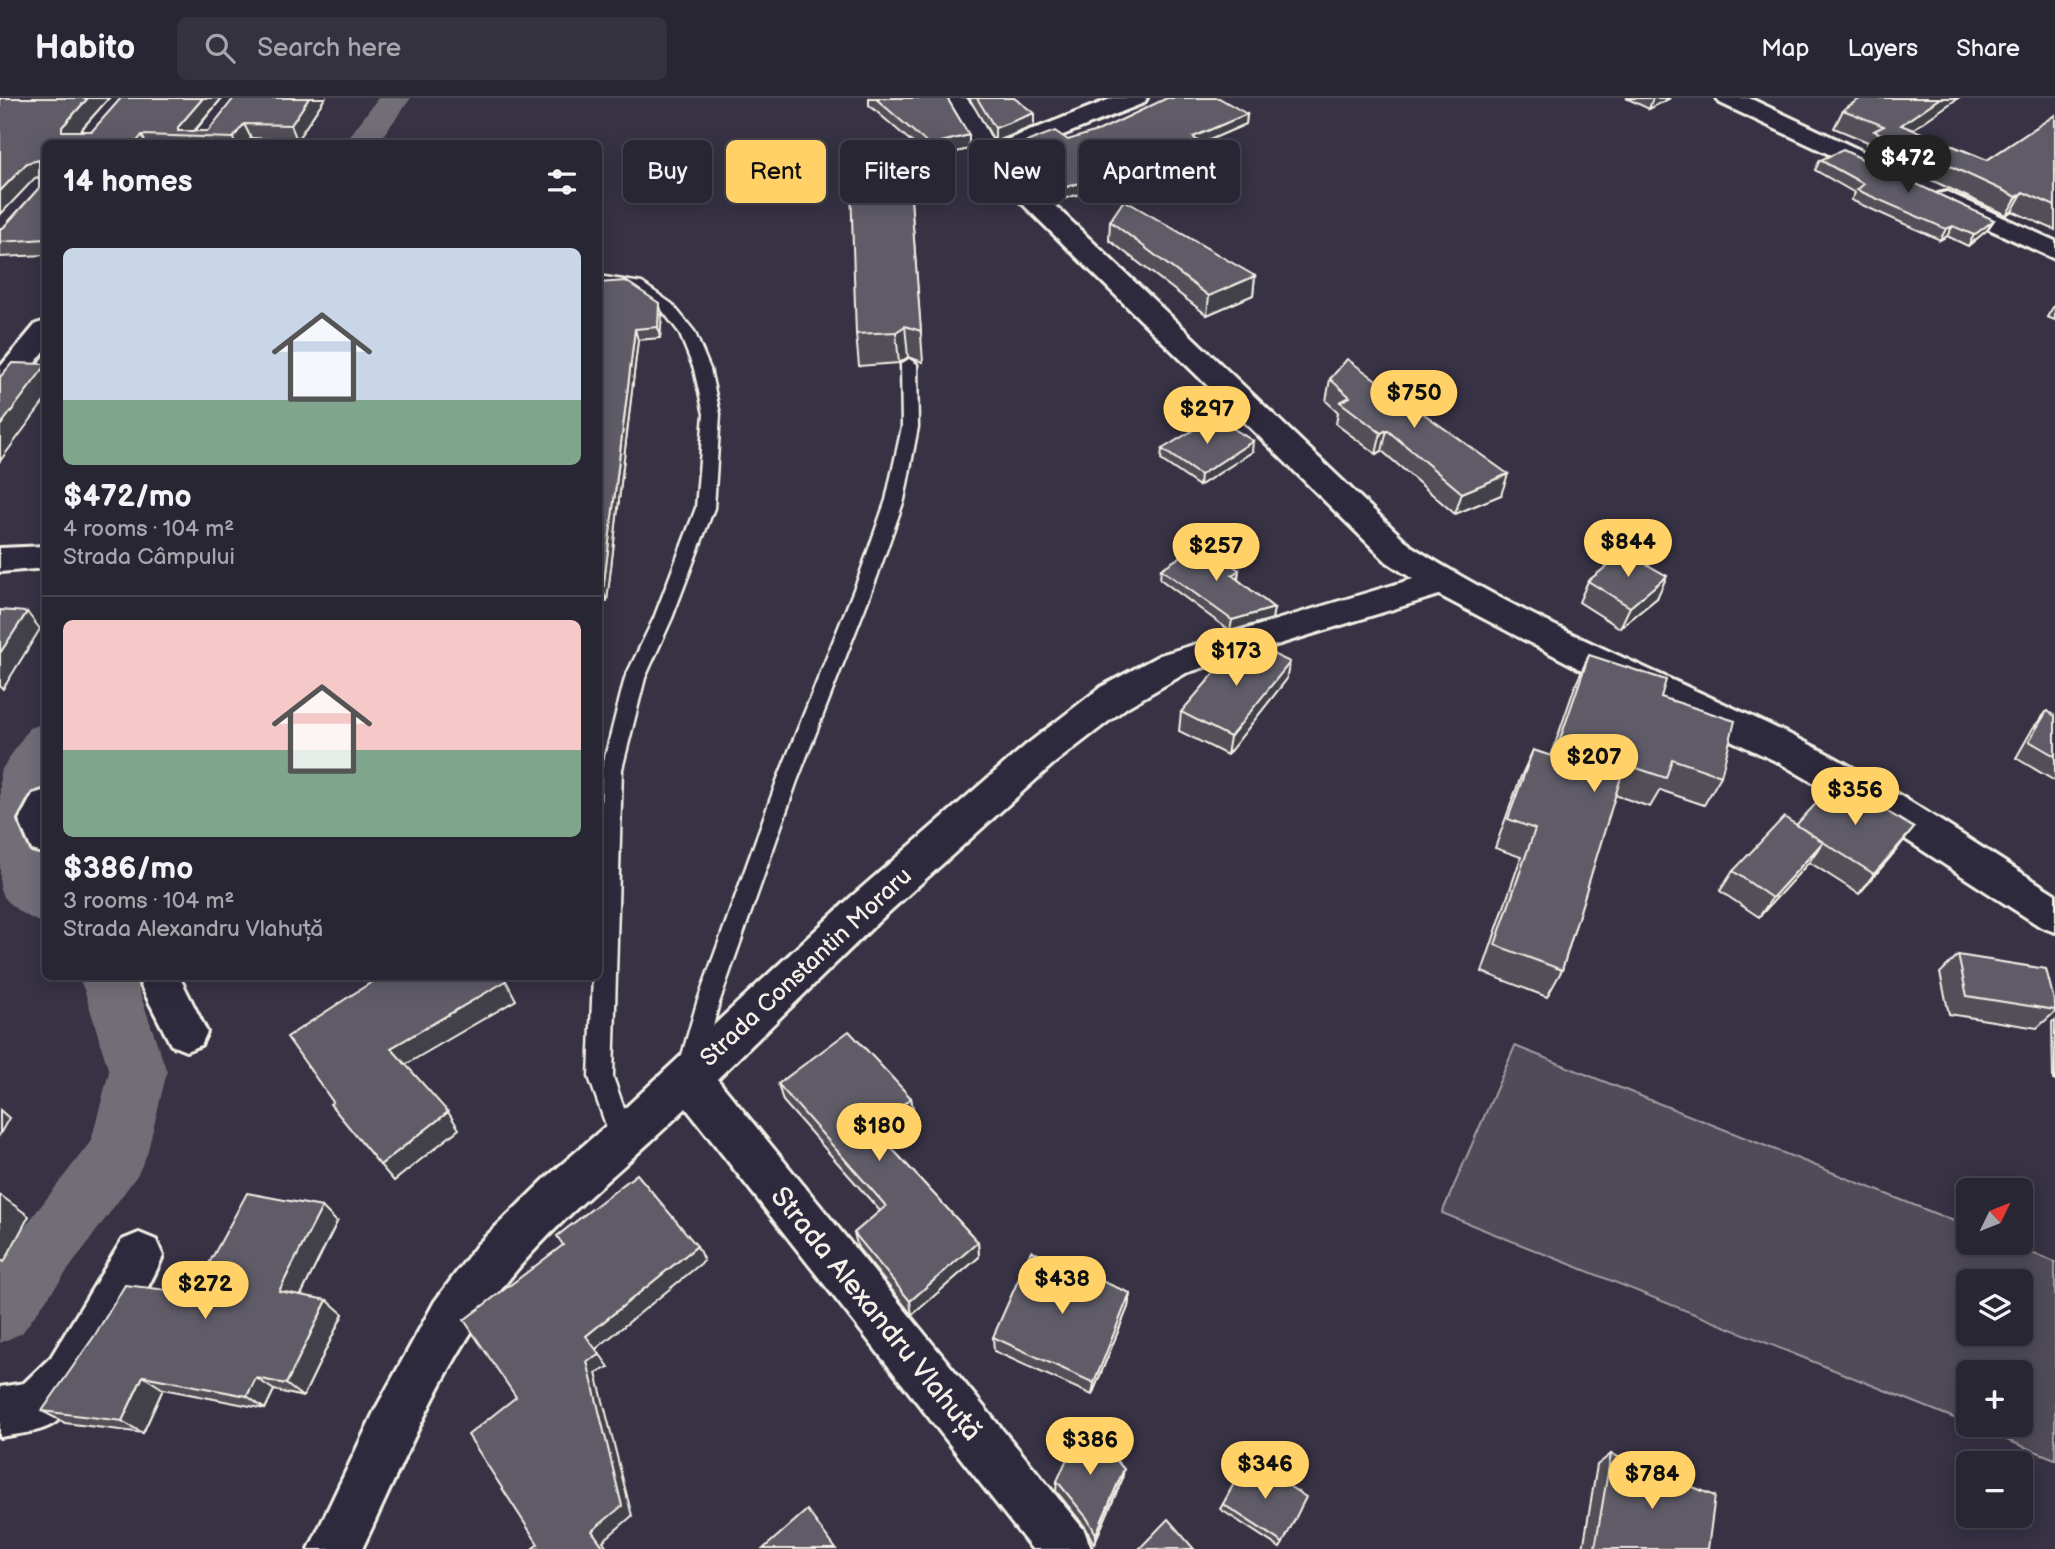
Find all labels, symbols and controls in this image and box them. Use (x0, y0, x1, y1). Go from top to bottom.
search box (177, 17, 667, 80)
text: Habito (35, 28, 135, 68)
icon: search (201, 29, 239, 67)
text: Search here (257, 33, 401, 64)
text: Map (1761, 34, 1809, 63)
text: Layers (1847, 34, 1918, 63)
text: Share (1956, 34, 2020, 63)
pin: $472 (1867, 136, 1949, 195)
chip: Buy (623, 140, 712, 203)
chip: Rent (726, 140, 826, 203)
chip: Filters (840, 140, 955, 203)
chip: New (969, 140, 1065, 203)
chip: Apartment (1079, 140, 1240, 203)
text: $472 (1880, 144, 1936, 172)
icon: filters (543, 163, 581, 201)
text: 14 homes (63, 164, 192, 200)
icon: home (259, 294, 385, 420)
pin: $750 (1373, 370, 1455, 430)
text: $750 (1386, 379, 1442, 407)
pin: $297 (1166, 386, 1248, 446)
text: $297 (1179, 395, 1235, 423)
text: $472/mo (63, 479, 192, 515)
text: 4 rooms · 104 m² (63, 515, 234, 543)
pin: $844 (1587, 519, 1669, 579)
pin: $257 (1175, 524, 1257, 583)
text: $844 (1600, 528, 1656, 556)
text: $257 (1189, 532, 1243, 560)
text: Strada Câmpului (63, 543, 235, 571)
pin: $173 (1195, 628, 1277, 688)
text: $173 (1211, 637, 1261, 665)
icon: home (259, 666, 385, 792)
pin: $207 (1553, 734, 1635, 794)
text: $207 (1566, 743, 1622, 771)
pin: $356 (1814, 768, 1896, 827)
text: $356 (1827, 776, 1883, 804)
text: $386/mo (63, 851, 193, 887)
street label: Strada Constantin Moraru (694, 861, 918, 1073)
text: 3 rooms · 104 m² (63, 887, 234, 915)
text: Strada Alexandru Vlahuță (63, 915, 323, 943)
pin: $180 (838, 1104, 920, 1163)
text: $180 (853, 1112, 906, 1140)
north arrow (1956, 1178, 2034, 1255)
map controls (1956, 1178, 2033, 1528)
street label: Strada Alexandru Vlahuță (764, 1181, 988, 1447)
pin: $438 (1021, 1256, 1103, 1316)
pin: $272 (164, 1262, 246, 1321)
text: $438 (1034, 1265, 1090, 1293)
button: layers (1956, 1269, 2033, 1346)
text: $272 (178, 1270, 232, 1298)
button: + (1956, 1360, 2033, 1437)
pin: $386 (1049, 1418, 1131, 1477)
text: $386 (1062, 1426, 1118, 1454)
pin: $346 (1224, 1442, 1306, 1501)
text: $346 (1237, 1450, 1293, 1478)
button: − (1956, 1451, 2033, 1528)
pin: $784 (1611, 1452, 1693, 1511)
text: $784 (1624, 1460, 1680, 1488)

